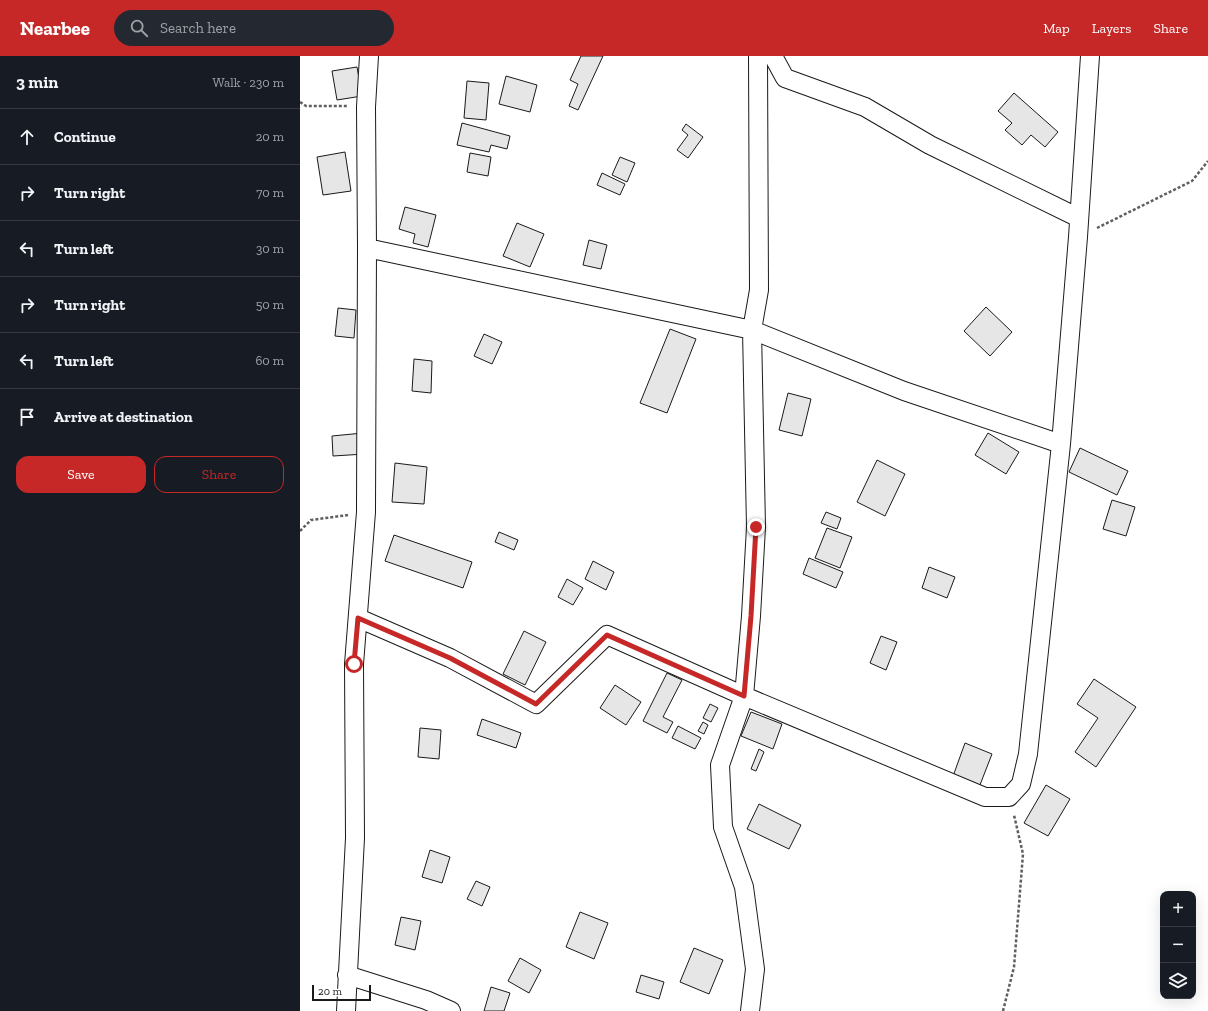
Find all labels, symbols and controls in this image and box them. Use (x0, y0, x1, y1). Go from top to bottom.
search box (114, 10, 394, 46)
text: Nearbee (20, 17, 90, 40)
icon: search (128, 17, 150, 39)
text: Search here (160, 19, 236, 37)
text: Map (1043, 20, 1070, 37)
text: Layers (1092, 20, 1131, 37)
text: Share (1153, 20, 1188, 37)
text: 3 min (16, 72, 58, 92)
text: Walk · 230 m (212, 75, 284, 90)
icon: ahead (16, 126, 38, 148)
text: Continue (54, 128, 116, 146)
text: 20 m (256, 129, 284, 144)
icon: right (16, 182, 38, 204)
text: Turn right (54, 184, 125, 202)
text: 70 m (256, 185, 284, 200)
icon: left (16, 238, 38, 260)
text: Turn left (54, 240, 114, 258)
text: 30 m (256, 241, 284, 256)
icon: right (16, 294, 38, 316)
text: Turn right (54, 296, 125, 314)
text: 50 m (256, 297, 284, 312)
icon: left (16, 350, 38, 372)
text: Turn left (54, 352, 114, 370)
text: 60 m (255, 353, 284, 368)
icon: arrive (16, 406, 38, 428)
text: Arrive at destination (54, 408, 193, 426)
button: Save (16, 456, 146, 493)
button: Share (154, 456, 284, 493)
route end (747, 518, 765, 536)
route start (345, 655, 363, 673)
map controls (1160, 891, 1196, 999)
button: + (1160, 891, 1196, 927)
button: − (1160, 927, 1196, 963)
button: layers (1160, 963, 1196, 999)
scale bar (312, 983, 371, 1002)
text: 20 m (318, 985, 342, 998)

